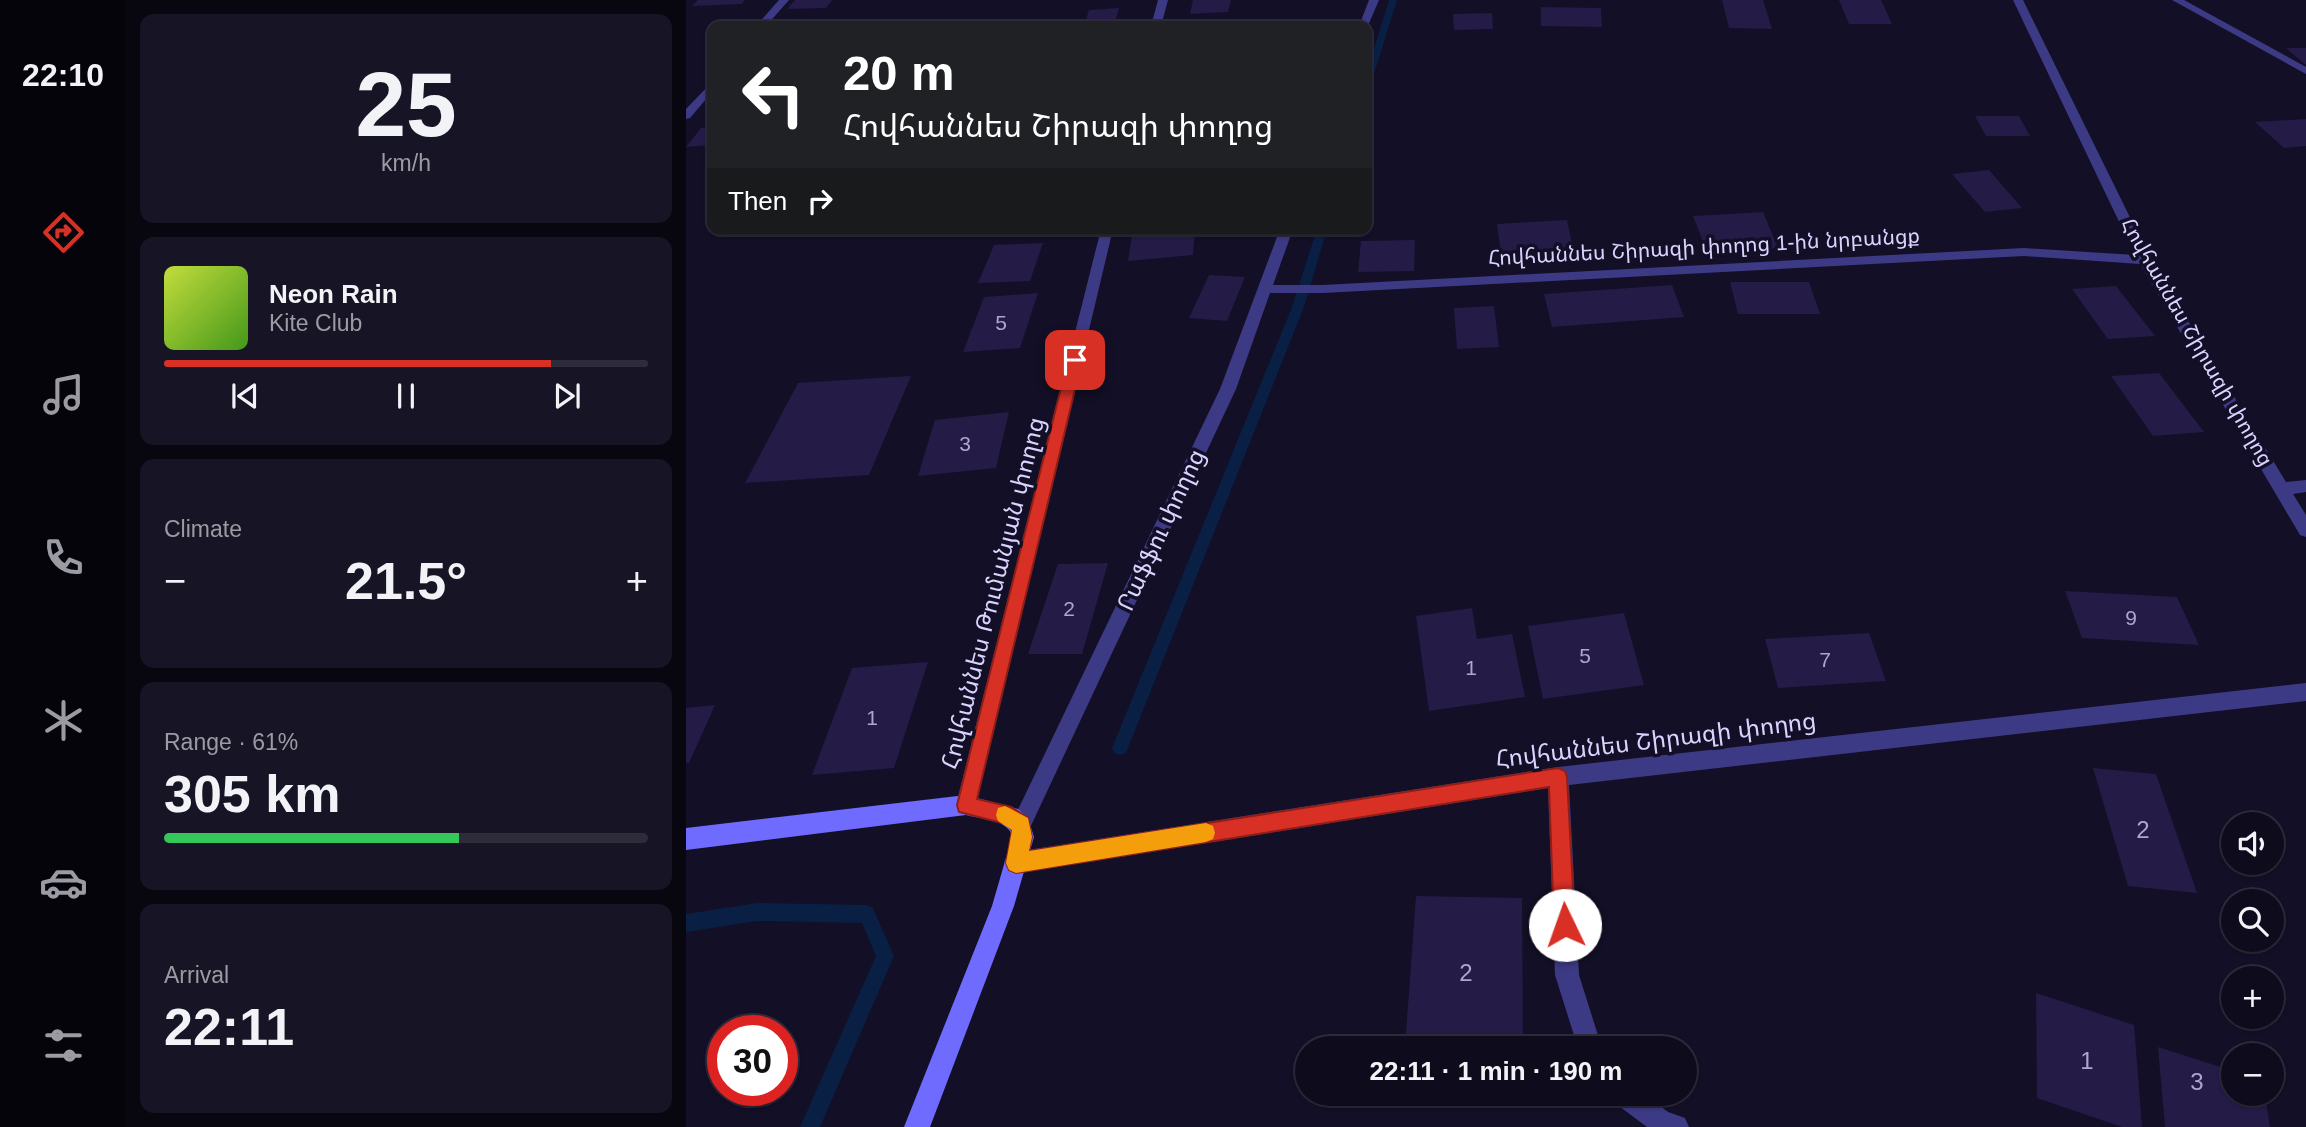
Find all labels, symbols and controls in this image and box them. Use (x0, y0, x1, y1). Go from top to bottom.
text: 20 m (843, 46, 955, 100)
icon: left (728, 49, 819, 140)
text: 25 (355, 54, 457, 155)
text: 22:10 (22, 57, 104, 93)
text: Հովհաննես Շիրազի փողոց (843, 108, 1273, 144)
text: km/h (381, 150, 431, 176)
icon: right (801, 182, 839, 220)
text: Then (728, 186, 787, 216)
icon: directions (39, 208, 88, 257)
street label: Հովհաննես Շիրազի փողոց (2116, 214, 2278, 470)
street label: Հովհաննես Շիրազի փողոց 1-ին նրբանցք (1487, 224, 1921, 270)
text: Neon Rain (269, 279, 398, 309)
text: Kite Club (269, 310, 362, 336)
house number: 5 (995, 311, 1007, 334)
pin (1045, 330, 1105, 390)
icon: arrive (1056, 341, 1094, 379)
icon: music (39, 370, 88, 419)
icon: previous (226, 377, 264, 415)
icon: pause (387, 377, 425, 415)
icon: next (548, 377, 586, 415)
street label: Հովհաննես Թումանյան փողոց (936, 414, 1050, 772)
house number: 3 (959, 432, 971, 455)
street label: Րաֆֆու փողոց (1111, 445, 1211, 615)
text: Climate (164, 516, 242, 542)
icon: phone (39, 533, 88, 582)
text: 21.5° (345, 552, 467, 610)
text: − (164, 560, 186, 602)
text: + (626, 560, 648, 602)
house number: 2 (1063, 597, 1075, 620)
house number: 9 (2125, 606, 2137, 629)
house number: 5 (1579, 644, 1591, 667)
house number: 7 (1819, 648, 1831, 671)
house number: 1 (1465, 656, 1477, 679)
icon: climate (39, 696, 88, 745)
house number: 1 (866, 706, 878, 729)
street label: Հովհաննես Շիրազի փողոց (1494, 706, 1818, 774)
text: Range · 61% (164, 729, 298, 755)
text: 305 km (164, 765, 340, 823)
map controls (2221, 812, 2284, 1106)
button: sound (2221, 812, 2284, 875)
house number: 2 (2136, 816, 2150, 843)
icon: car (39, 858, 88, 907)
position arrow (1528, 888, 1602, 962)
button: search (2221, 889, 2284, 952)
house number: 2 (1459, 959, 1473, 986)
text: Arrival (164, 962, 229, 988)
button: + (2221, 966, 2284, 1029)
text: 22:11 (164, 998, 294, 1056)
speed limit sign: 30 (707, 1015, 798, 1106)
icon: filters (39, 1021, 88, 1070)
button: − (2221, 1043, 2284, 1106)
house number: 1 (2080, 1047, 2094, 1074)
text: 22:11 · 1 min · 190 m (1370, 1056, 1622, 1086)
house number: 3 (2190, 1068, 2204, 1095)

